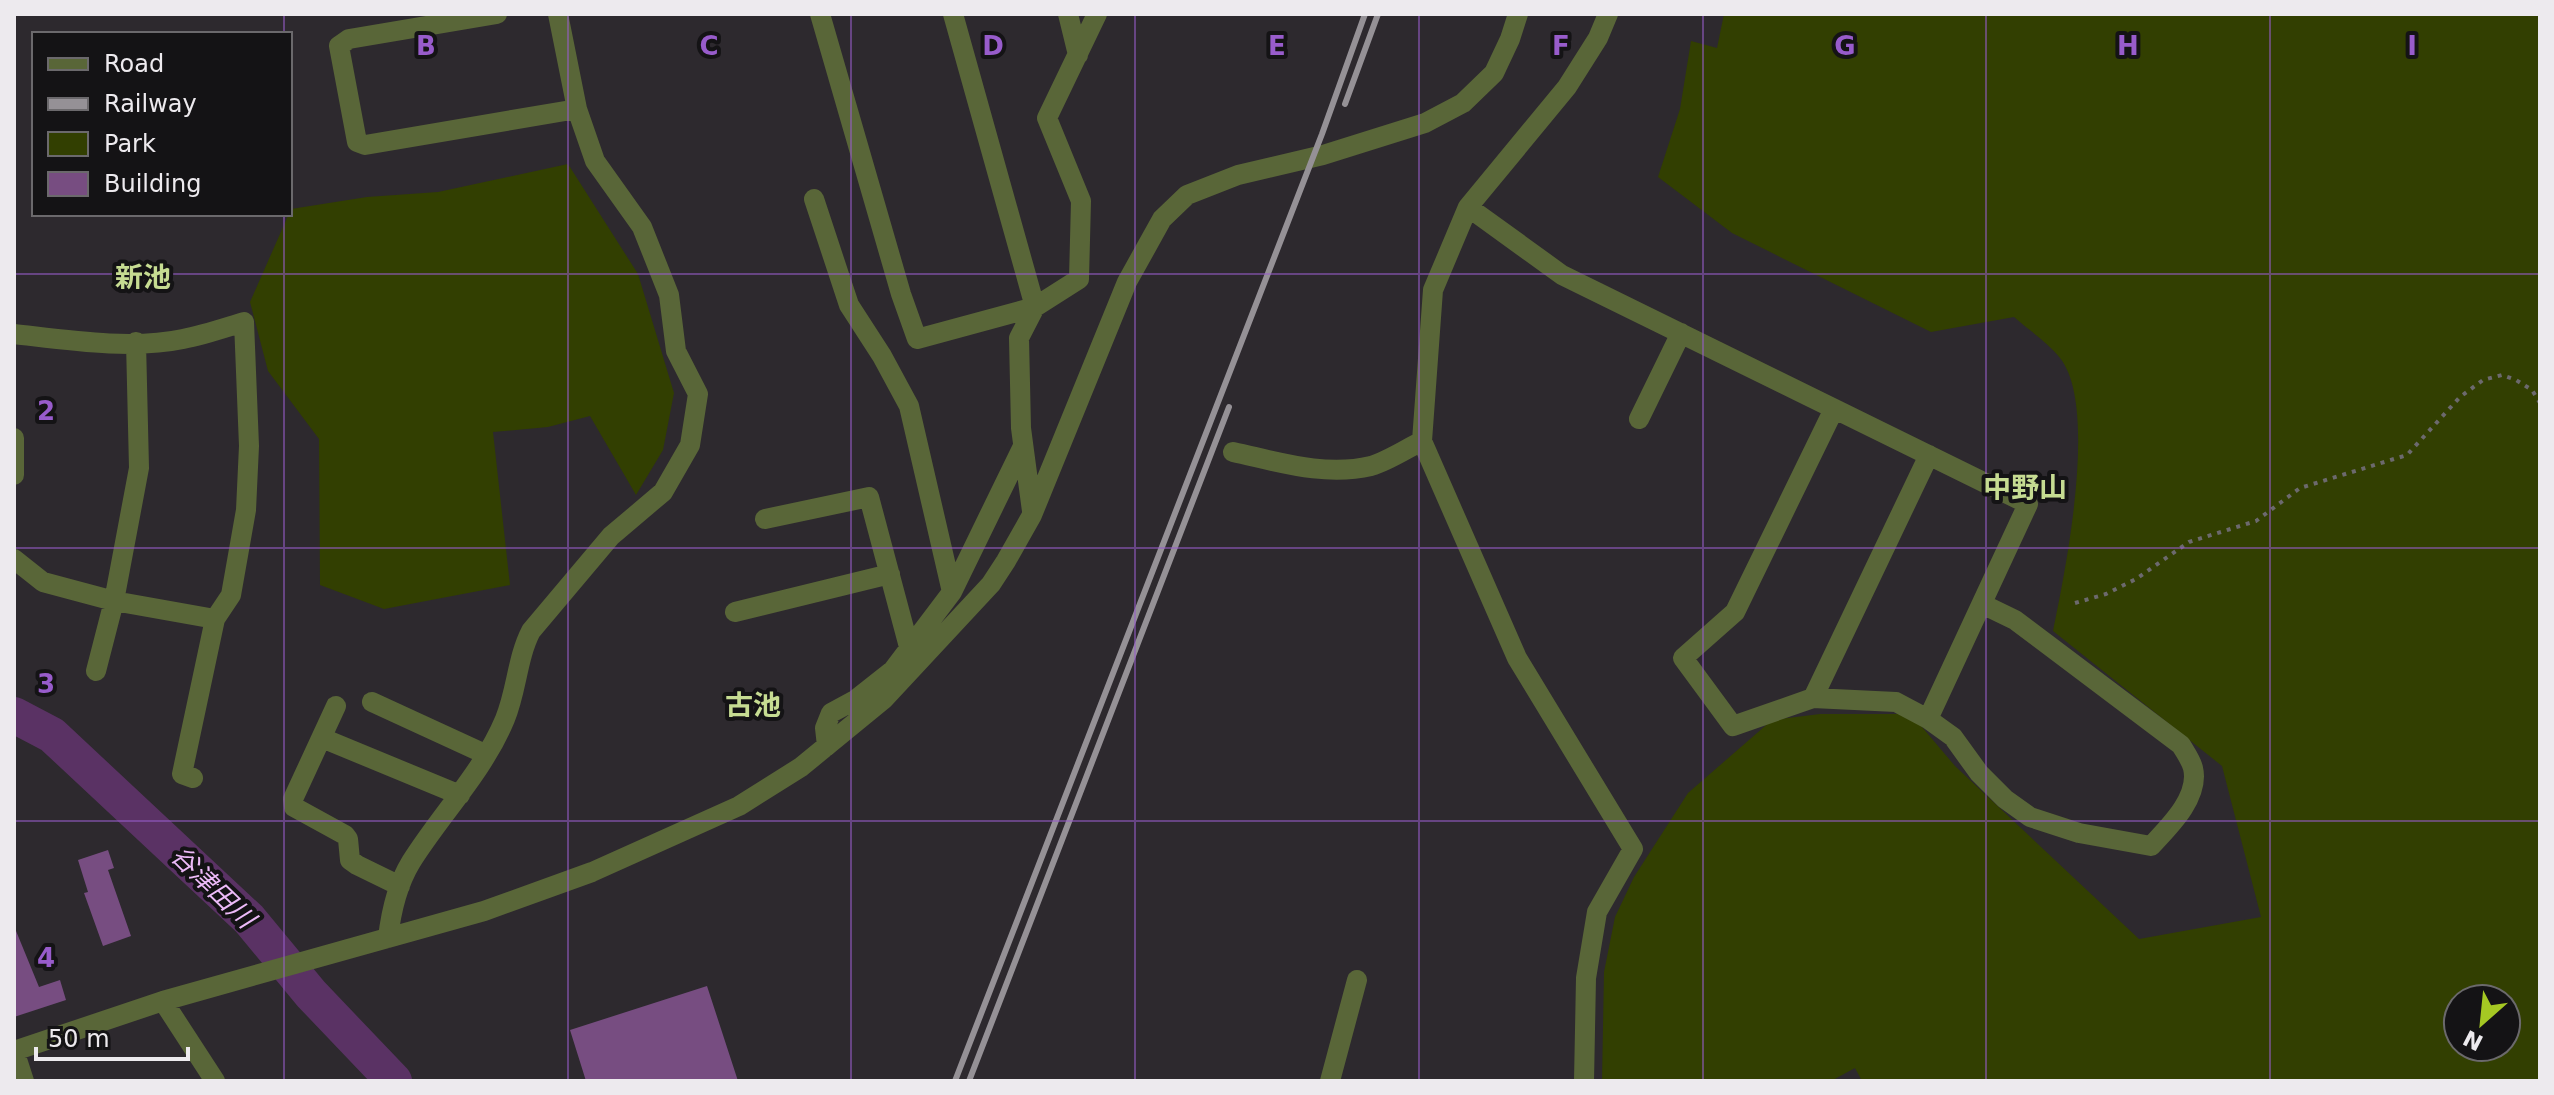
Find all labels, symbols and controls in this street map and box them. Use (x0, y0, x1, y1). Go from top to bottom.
text: B (416, 31, 436, 61)
text: C (699, 31, 719, 61)
text: D (982, 31, 1004, 61)
text: E (1268, 31, 1286, 61)
text: F (1552, 31, 1570, 61)
text: G (1834, 31, 1856, 61)
text: H (2117, 31, 2139, 61)
text: I (2407, 31, 2417, 61)
legend (32, 32, 292, 216)
text: Road (104, 50, 164, 78)
text: Railway (104, 90, 197, 118)
text: Park (104, 130, 156, 158)
text: Building (104, 170, 201, 198)
district label: 新池 (115, 261, 171, 294)
text: 2 (37, 396, 55, 426)
district label: 中野山 (1983, 471, 2067, 504)
text: 3 (37, 669, 55, 699)
district label: 古池 (725, 689, 781, 722)
water label: 谷津田川 (165, 840, 263, 936)
text: 4 (37, 943, 55, 973)
north arrow (2442, 983, 2522, 1063)
scale bar (36, 1011, 188, 1061)
text: 50 m (48, 1025, 110, 1053)
text: N (2459, 1025, 2487, 1056)

